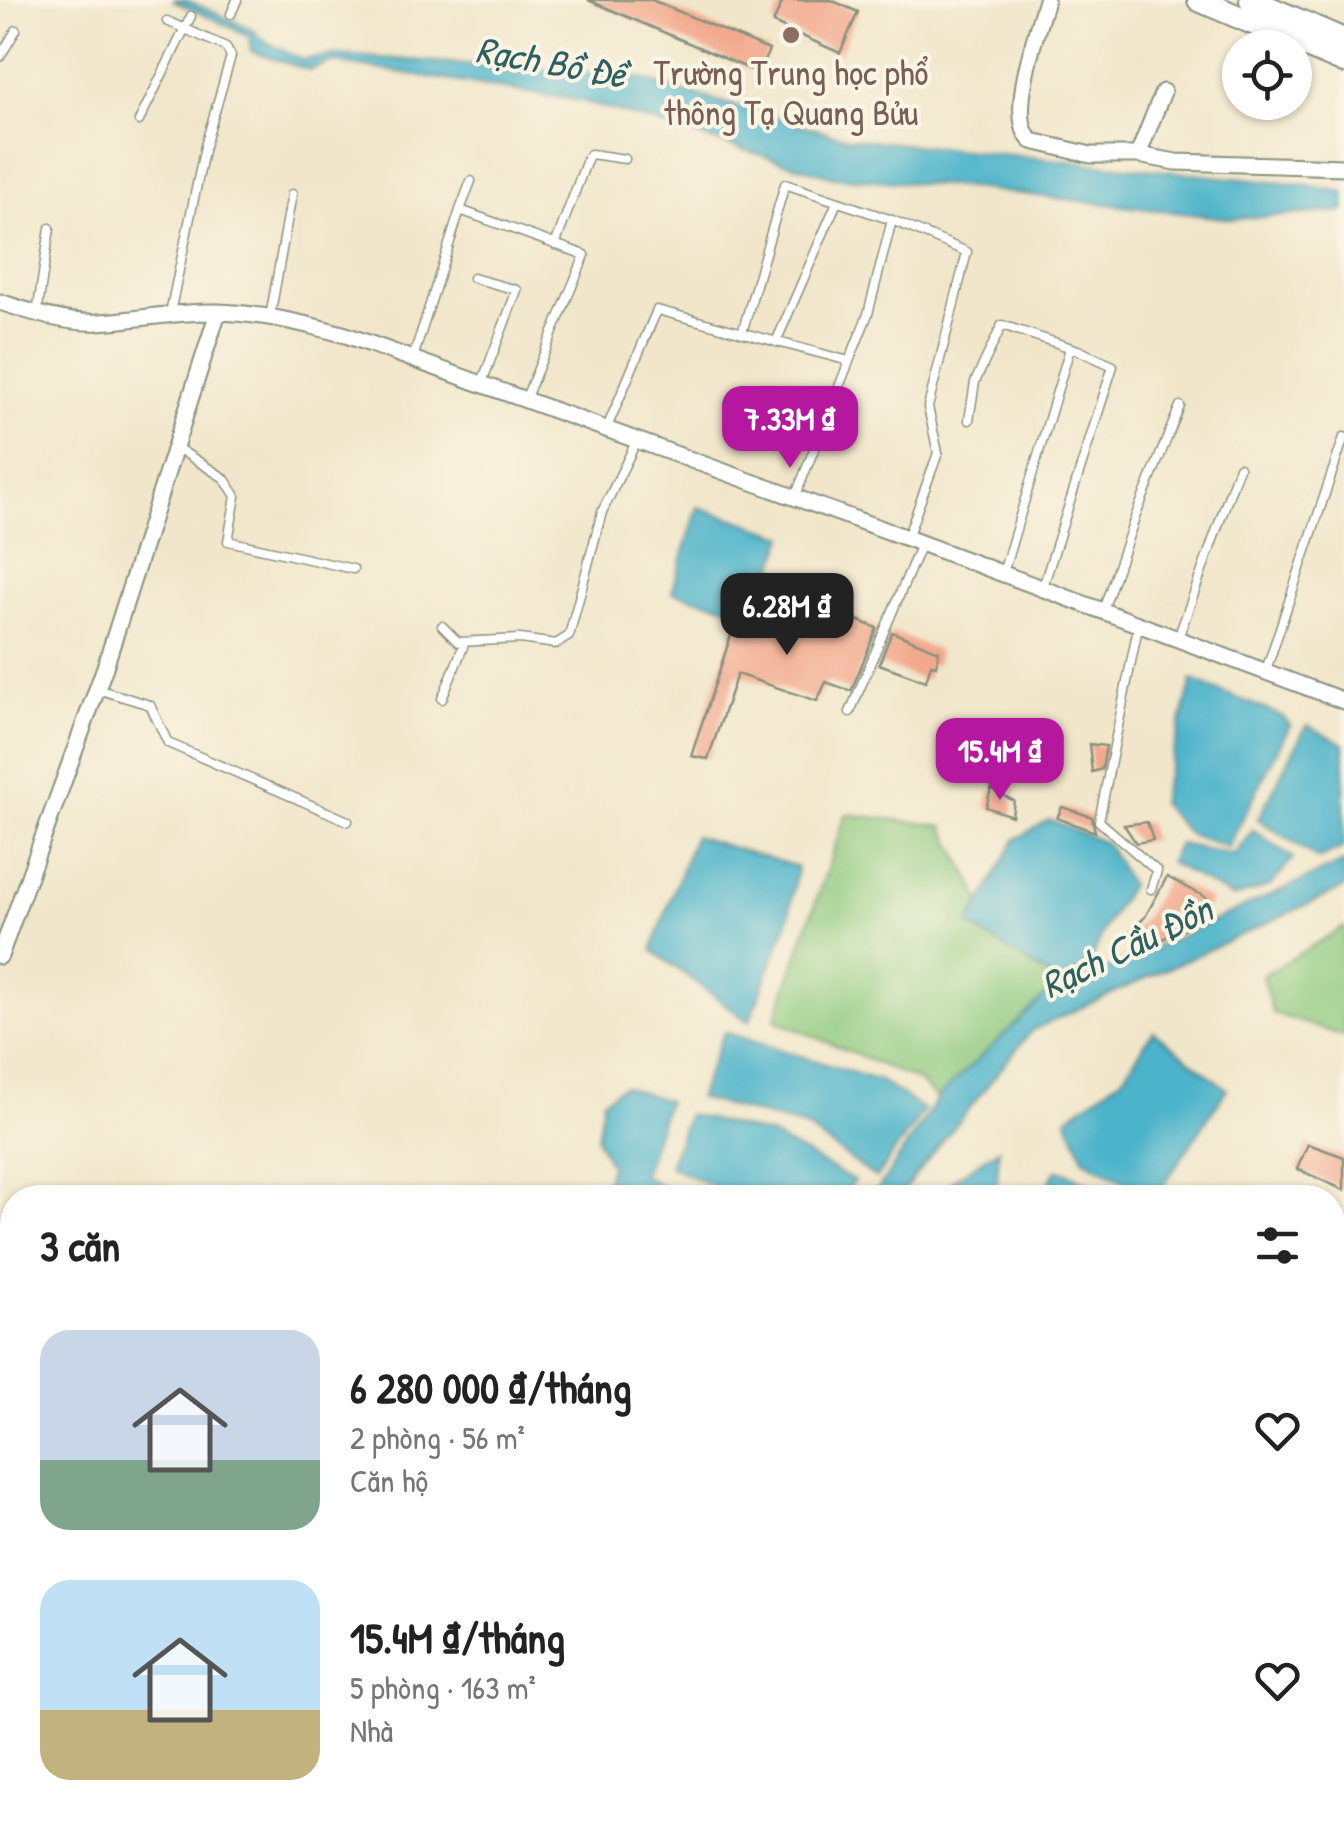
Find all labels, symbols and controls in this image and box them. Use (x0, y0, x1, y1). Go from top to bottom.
water label: Rạch Bồ Đề (472, 22, 636, 101)
marker: Trường Trung học phổ thông Tạ Quang Bửu (780, 24, 802, 46)
map controls (1222, 30, 1312, 120)
button: locate (1222, 30, 1312, 120)
place label: Trường Trung học phổ thông Tạ Quang Bửu (654, 49, 928, 136)
pin: 7.33M ₫ (698, 386, 882, 471)
text: 7.33M ₫ (744, 397, 836, 440)
pin: 6.28M ₫ (695, 573, 879, 658)
text: 6.28M ₫ (743, 584, 831, 627)
pin: 15.4M ₫ (908, 718, 1092, 803)
text: 15.4M ₫ (958, 729, 1042, 772)
water label: Rạch Cầu Đồn (1032, 881, 1223, 1010)
text: 3 căn (40, 1217, 120, 1274)
icon: filters (1250, 1218, 1305, 1273)
text: 6 280 000 ₫/tháng (350, 1359, 631, 1416)
icon: home (120, 1370, 240, 1490)
icon: heart (1250, 1403, 1305, 1458)
text: 2 phòng · 56 m² (350, 1416, 525, 1459)
text: Căn hộ (350, 1459, 428, 1502)
text: 15.4M ₫/tháng (350, 1609, 565, 1666)
icon: home (120, 1620, 240, 1740)
icon: heart (1250, 1653, 1305, 1708)
text: 5 phòng · 163 m² (350, 1666, 536, 1709)
text: Nhà (350, 1709, 393, 1752)

